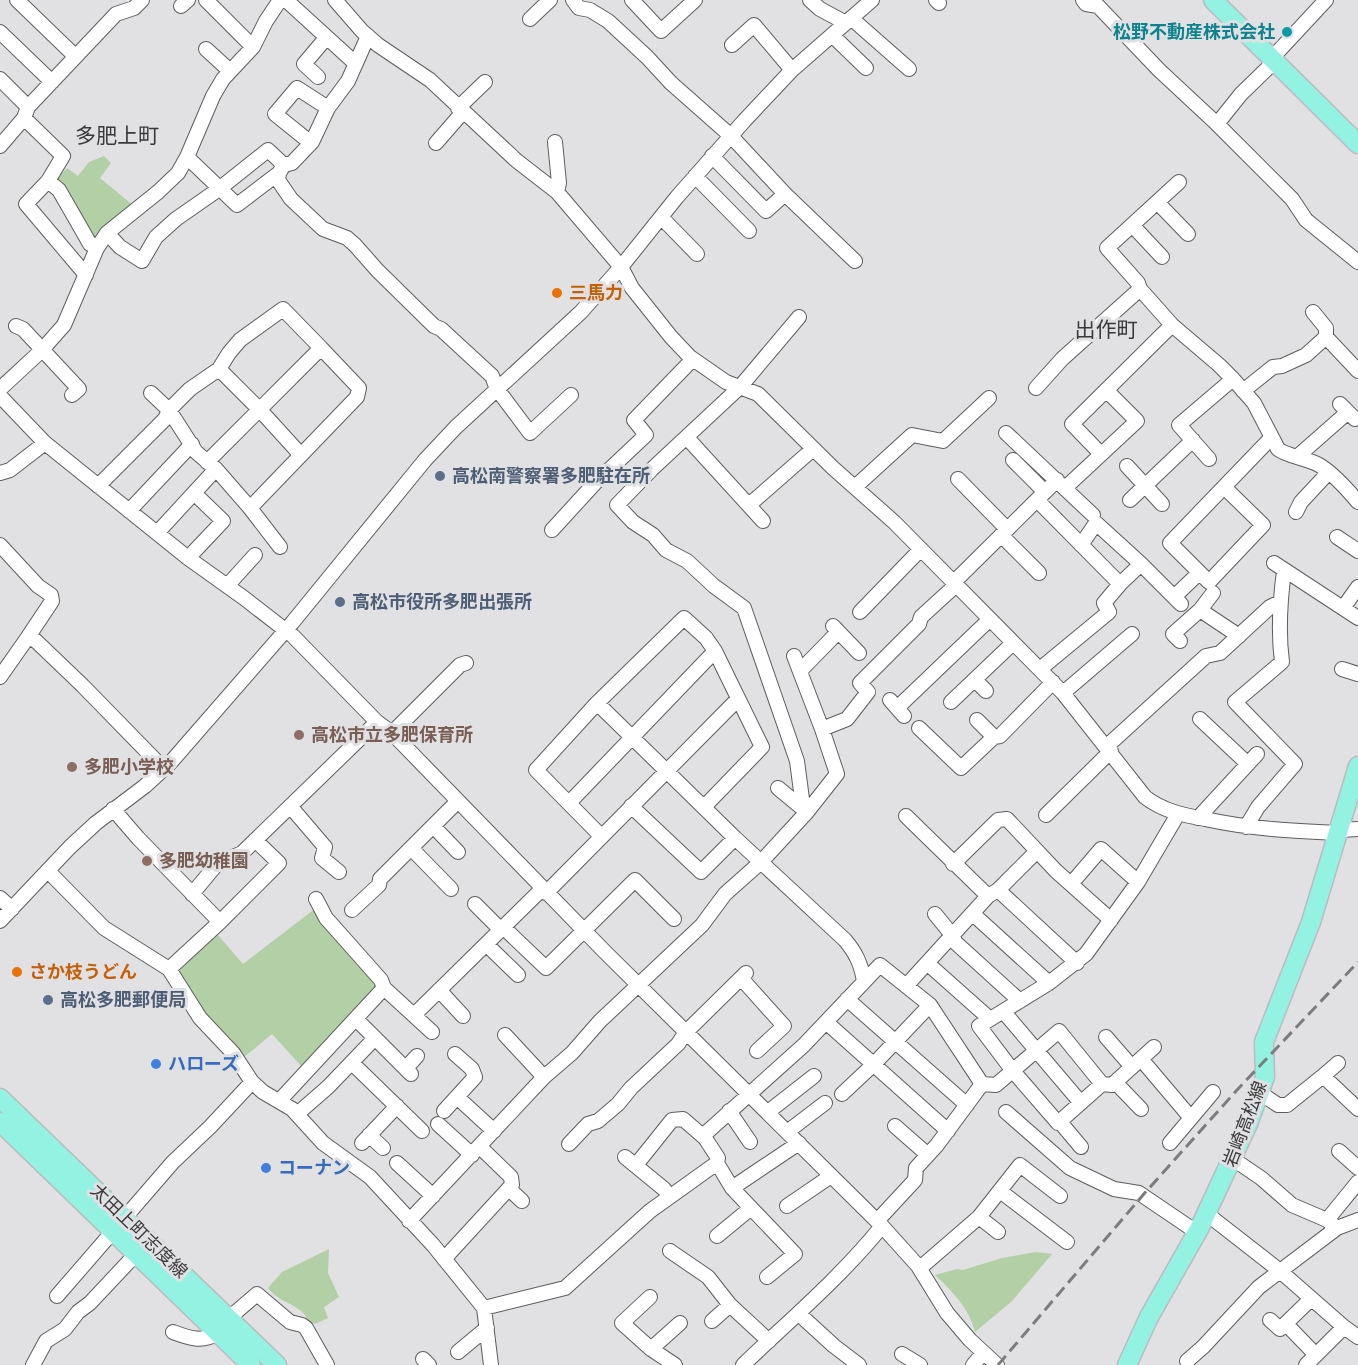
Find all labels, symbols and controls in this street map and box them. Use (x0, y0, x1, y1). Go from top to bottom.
place label: 松野不動産株式会社 (1113, 20, 1275, 42)
marker: 松野不動産株式会社 (1280, 25, 1294, 39)
district label: 多肥上町 (75, 122, 159, 147)
place label: 三馬力 (569, 281, 623, 303)
marker: 三馬力 (550, 286, 564, 300)
district label: 出作町 (1075, 316, 1138, 341)
place label: 高松南警察署多肥駐在所 (452, 464, 650, 486)
marker: 高松南警察署多肥駐在所 (433, 469, 447, 483)
place label: 高松市役所多肥出張所 (352, 590, 532, 612)
marker: 高松市役所多肥出張所 (333, 595, 347, 609)
place label: 高松市立多肥保育所 (311, 723, 473, 745)
marker: 高松市立多肥保育所 (292, 728, 306, 742)
place label: 多肥小学校 (84, 755, 174, 777)
marker: 多肥小学校 (65, 760, 79, 774)
place label: 多肥幼稚園 (159, 849, 249, 871)
marker: 多肥幼稚園 (140, 854, 154, 868)
place label: さか枝うどん (29, 960, 137, 982)
marker: さか枝うどん (10, 965, 24, 979)
place label: 高松多肥郵便局 (60, 988, 186, 1010)
marker: 高松多肥郵便局 (41, 993, 55, 1007)
place label: ハローズ (168, 1052, 239, 1074)
marker: ハローズ (149, 1057, 163, 1071)
street label: 岩崎高松線 (1218, 1078, 1270, 1170)
place label: コーナン (278, 1156, 350, 1178)
marker: コーナン (259, 1161, 273, 1175)
street label: 太田上町志度線 (87, 1179, 193, 1282)

